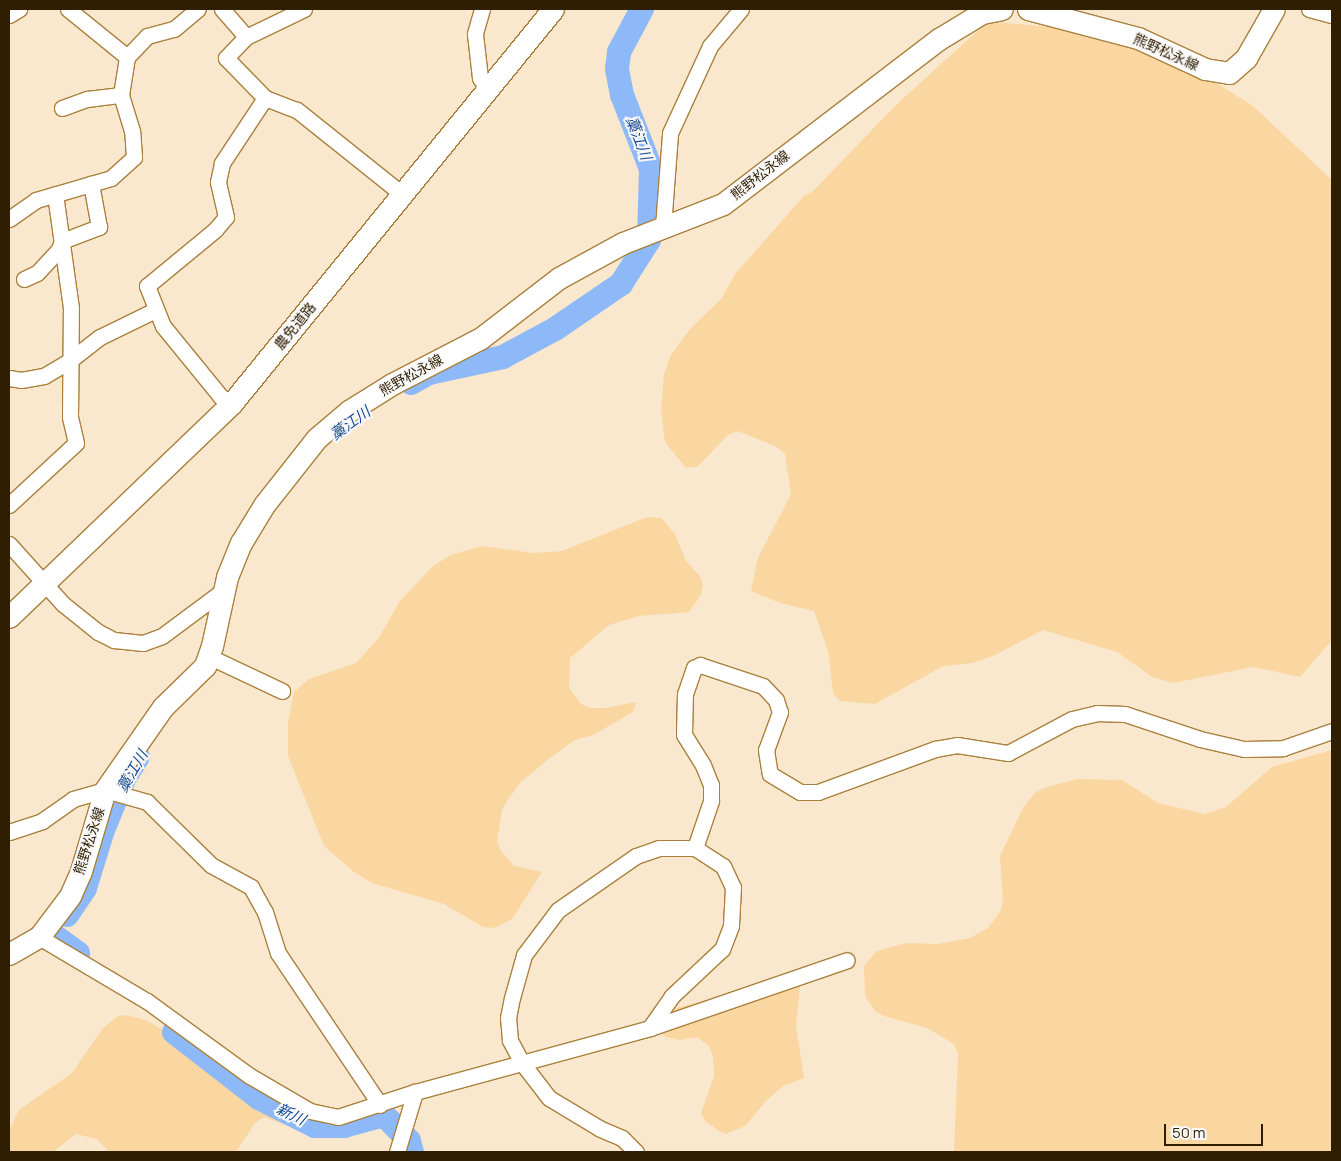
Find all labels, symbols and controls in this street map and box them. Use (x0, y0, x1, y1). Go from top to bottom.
street label: 熊野松永線 (1131, 30, 1201, 74)
water label: 藁江川 (623, 114, 655, 162)
street label: 熊野松永線 (727, 147, 793, 203)
street label: 農免道路 (271, 299, 319, 353)
street label: 熊野松永線 (376, 351, 446, 399)
water label: 藁江川 (327, 402, 373, 444)
water label: 藁江川 (113, 747, 151, 795)
street label: 熊野松永線 (70, 805, 108, 877)
water label: 新川 (274, 1099, 308, 1129)
scale bar (1166, 1114, 1265, 1146)
text: 50 m (1172, 1122, 1206, 1143)

